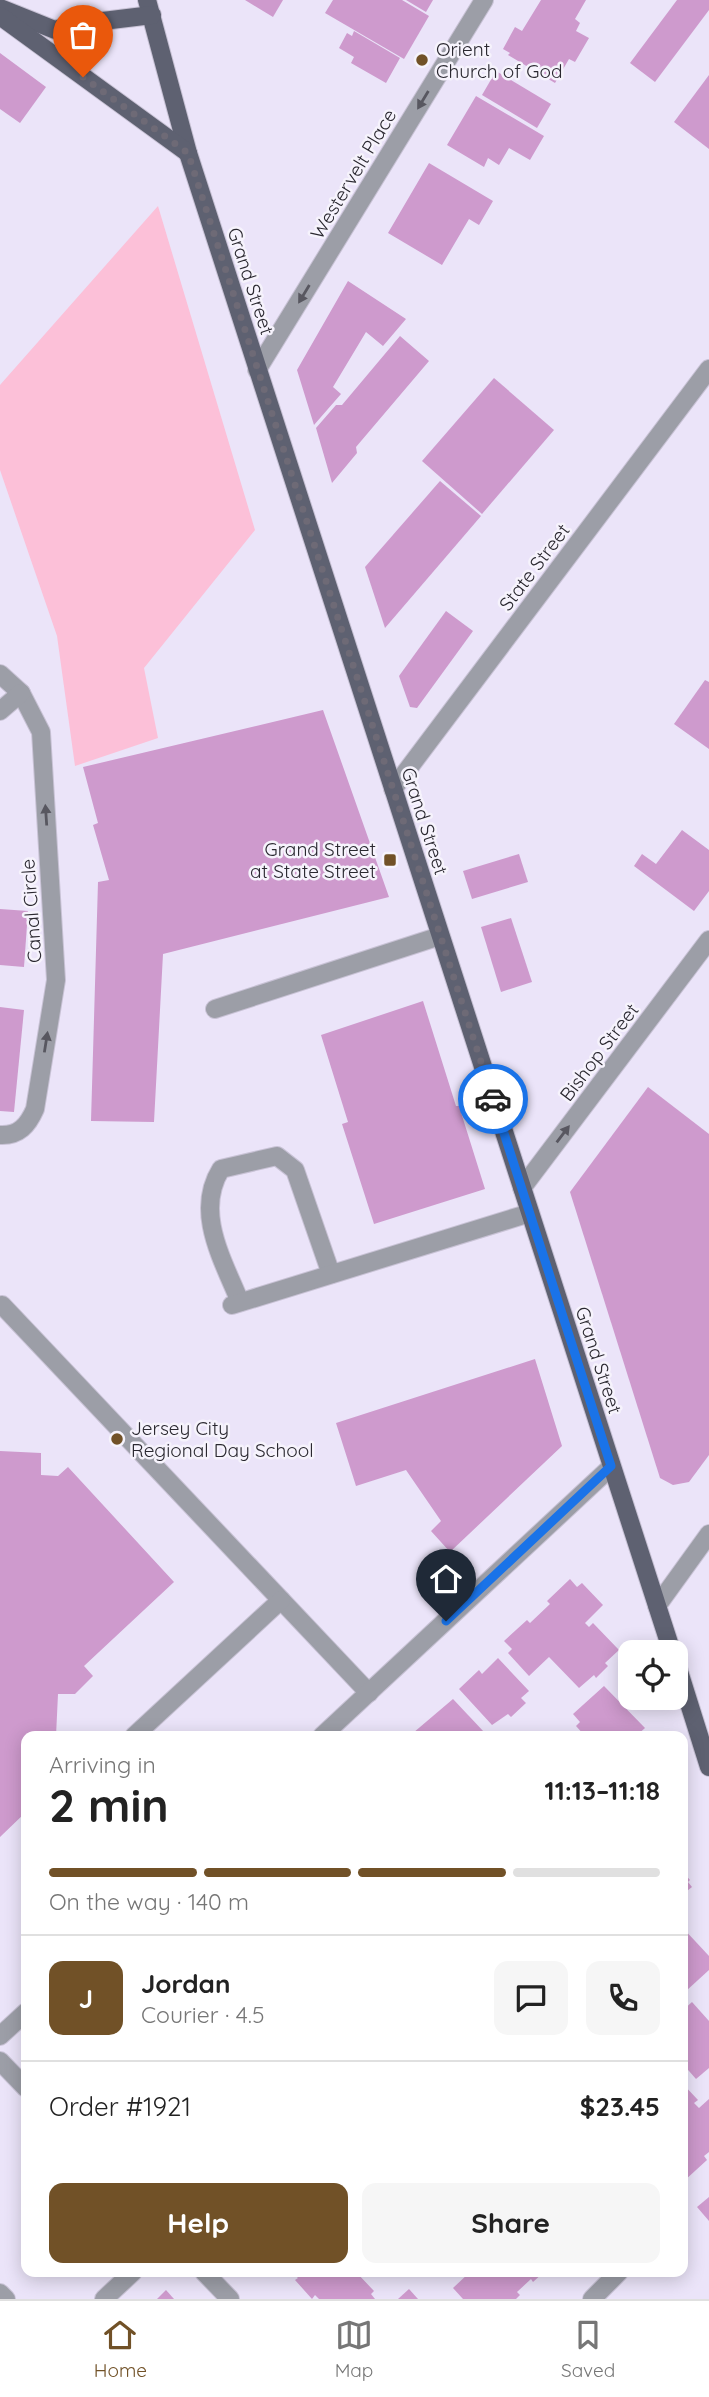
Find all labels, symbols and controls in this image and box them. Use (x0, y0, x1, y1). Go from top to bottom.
pin (53, 5, 113, 77)
icon: bag (64, 16, 102, 54)
place label: Orient Church of God (436, 37, 562, 83)
marker: Orient Church of God (414, 52, 430, 68)
one-way arrow (416, 90, 429, 110)
street label: Westervelt Place (305, 105, 401, 243)
street label: Grand Street (222, 224, 280, 338)
one-way arrow (298, 285, 310, 304)
street label: State Street (493, 519, 575, 615)
street label: Grand Street (396, 764, 454, 878)
one-way arrow (40, 804, 51, 826)
place label: Grand Street at State Street (250, 837, 376, 883)
marker: Grand Street at State Street (382, 852, 398, 868)
street label: Canal Circle (15, 858, 47, 964)
street label: Bishop Street (554, 998, 644, 1106)
one-way arrow (41, 1031, 52, 1053)
courier (458, 1064, 528, 1134)
icon: car (474, 1080, 512, 1118)
one-way arrow (556, 1124, 570, 1143)
street label: Grand Street (570, 1303, 628, 1417)
place label: Jersey City Regional Day School (131, 1416, 314, 1462)
marker: Jersey City Regional Day School (109, 1431, 125, 1447)
pin (416, 1549, 476, 1621)
icon: home (427, 1560, 465, 1598)
map controls (618, 1640, 688, 1710)
button: locate (618, 1640, 688, 1710)
text: Arriving in (49, 1750, 156, 1779)
text: 11:13–11:18 (545, 1774, 660, 1807)
text: 2 min (49, 1776, 169, 1834)
text: On the way · 140 m (49, 1887, 249, 1916)
button: chat (494, 1961, 568, 2035)
button: phone (586, 1961, 660, 2035)
text: Jordan (141, 1967, 230, 2000)
text: J (79, 1982, 93, 2015)
text: Courier · 4.5 (141, 2000, 265, 2029)
text: Order #1921 (49, 2090, 191, 2123)
text: $23.45 (580, 2090, 660, 2123)
button: Help (49, 2183, 348, 2263)
button: Share (362, 2183, 660, 2263)
tab: Home (94, 2316, 147, 2382)
tab: Map (335, 2316, 373, 2382)
tab: Saved (561, 2316, 615, 2382)

